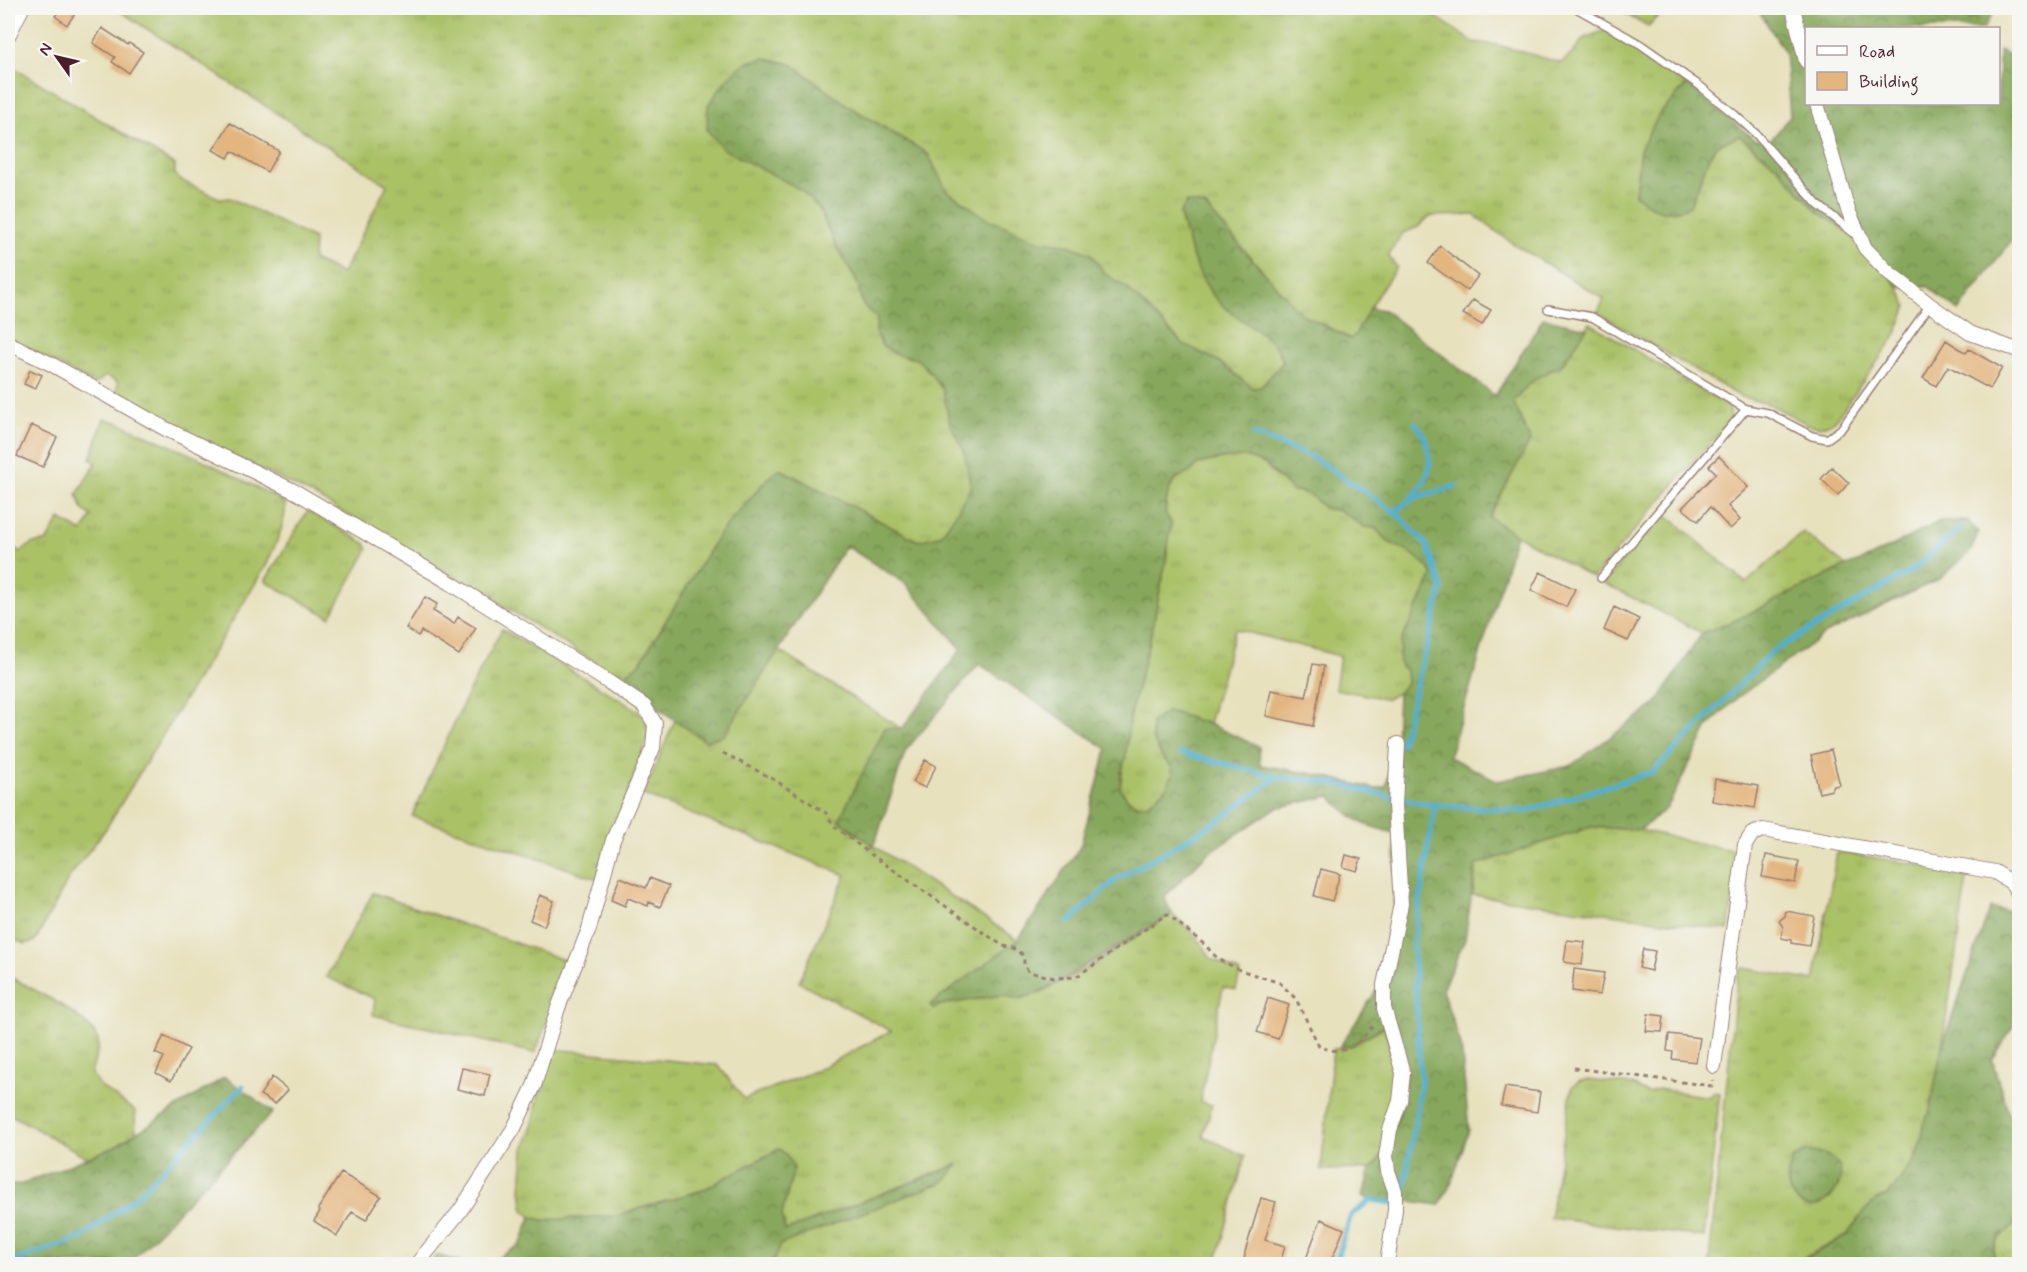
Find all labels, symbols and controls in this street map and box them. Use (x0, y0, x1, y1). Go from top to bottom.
north arrow (27, 27, 87, 87)
legend (1805, 27, 2000, 105)
text: N (34, 39, 57, 60)
text: Road (1859, 40, 1895, 64)
text: Building (1859, 70, 1919, 96)

